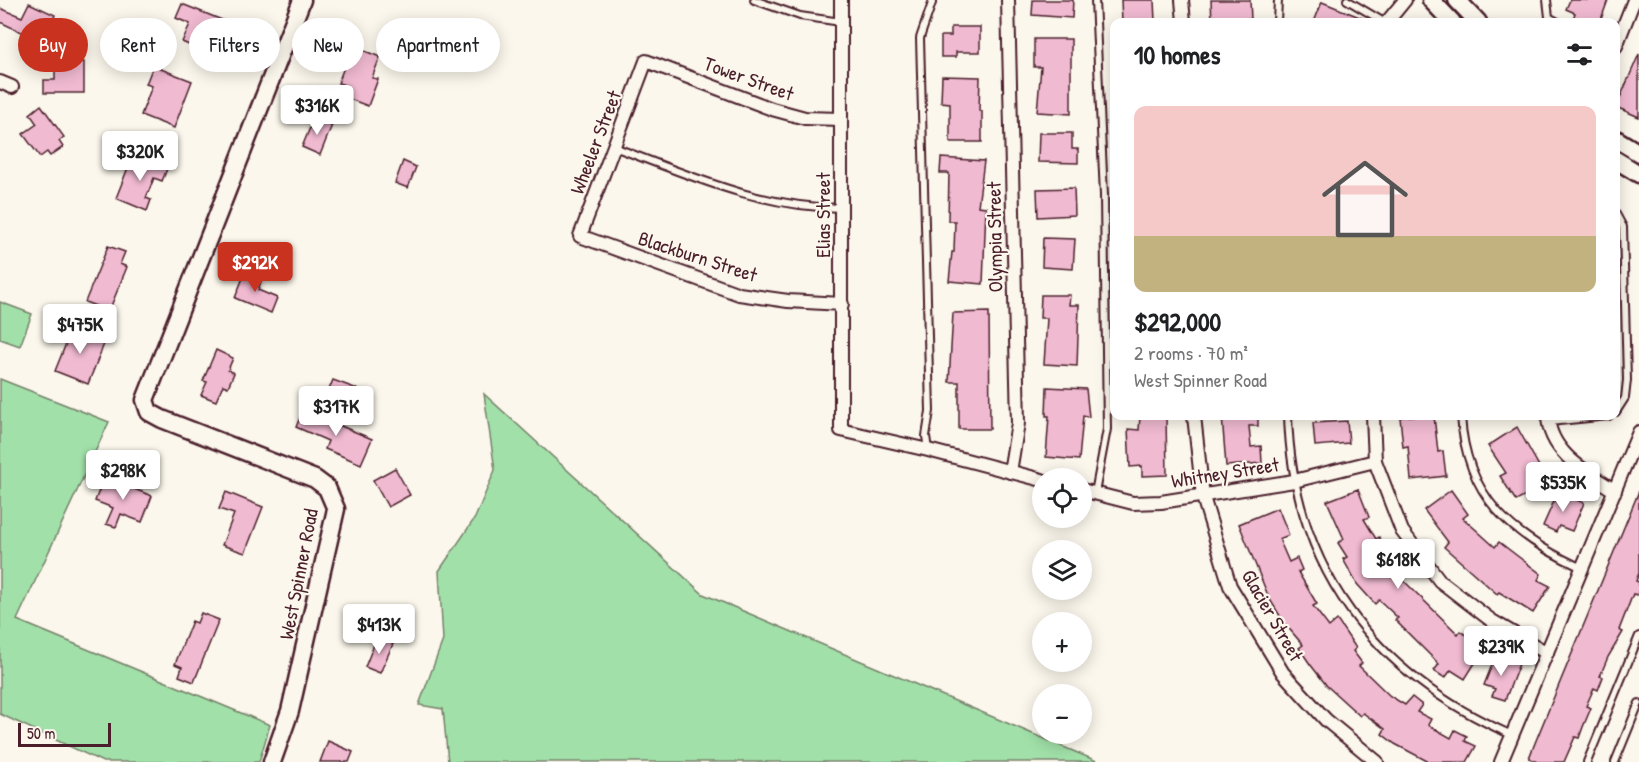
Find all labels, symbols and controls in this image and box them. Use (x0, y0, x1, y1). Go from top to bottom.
chip: Buy (18, 18, 88, 72)
chip: Rent (100, 18, 177, 72)
chip: Filters (189, 18, 280, 72)
chip: New (292, 18, 364, 72)
chip: Apartment (376, 18, 500, 72)
text: 10 homes (1134, 37, 1221, 72)
icon: filters (1563, 38, 1596, 71)
street label: Tower Street (700, 49, 799, 107)
pin: $316K (275, 85, 359, 136)
street label: Wheeler Street (563, 85, 627, 198)
text: $316K (295, 91, 339, 118)
pin: $320K (98, 131, 182, 182)
text: $320K (116, 137, 164, 164)
icon: home (1311, 145, 1419, 253)
street label: Elias Street (809, 171, 836, 258)
street label: Olympia Street (980, 180, 1008, 293)
street label: Blackburn Street (635, 224, 762, 288)
pin: $292K (213, 242, 297, 293)
text: $292K (232, 248, 278, 275)
pin: $475K (38, 304, 122, 355)
text: $292,000 (1134, 304, 1221, 339)
text: $475K (57, 310, 103, 337)
text: 2 rooms · 70 m² (1134, 339, 1248, 366)
text: West Spinner Road (1134, 366, 1267, 393)
pin: $317K (294, 386, 378, 437)
text: $317K (313, 392, 359, 419)
pin: $298K (81, 450, 165, 501)
street label: Whitney Street (1169, 450, 1282, 494)
text: $298K (100, 456, 146, 483)
pin: $535K (1521, 462, 1605, 513)
map controls (1032, 468, 1092, 744)
button: locate (1032, 468, 1092, 528)
text: $535K (1540, 468, 1586, 495)
street label: West Spinner Road (272, 506, 324, 642)
pin: $618K (1356, 539, 1440, 590)
button: layers (1032, 540, 1092, 600)
text: $618K (1376, 545, 1420, 572)
street label: Glacier Street (1236, 564, 1311, 667)
pin: $413K (337, 604, 421, 655)
text: $413K (357, 610, 401, 637)
button: + (1032, 612, 1092, 672)
pin: $239K (1459, 626, 1543, 677)
text: $239K (1478, 632, 1524, 659)
button: − (1032, 684, 1092, 744)
scale bar (18, 720, 111, 748)
text: 50 m (27, 722, 56, 744)

